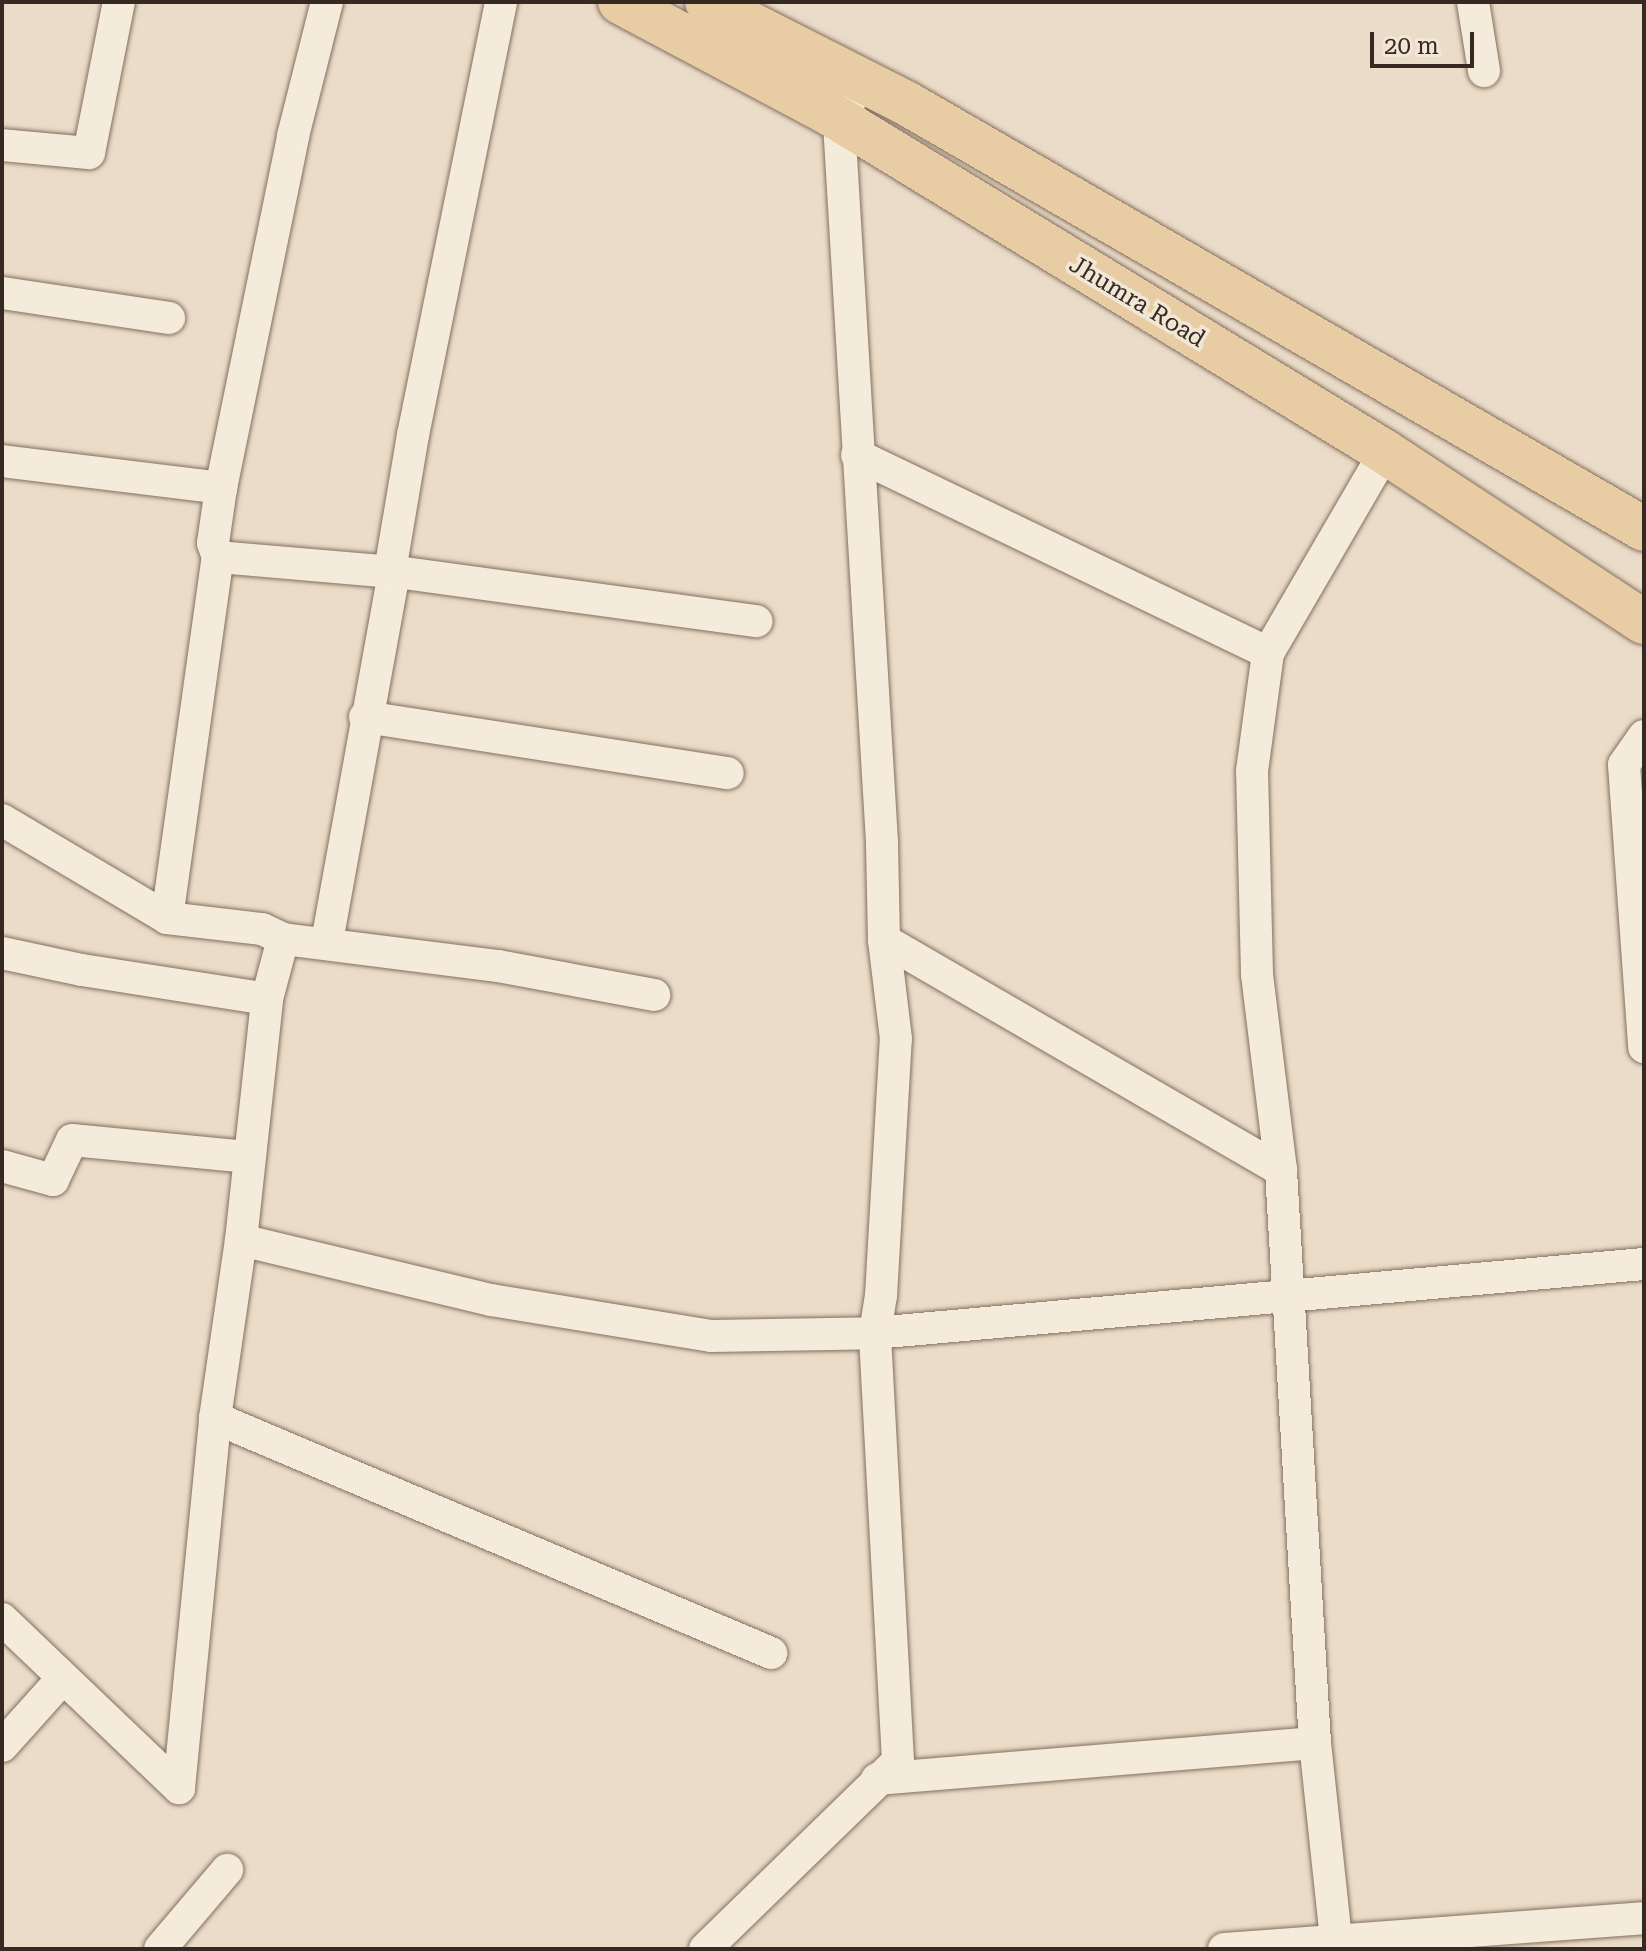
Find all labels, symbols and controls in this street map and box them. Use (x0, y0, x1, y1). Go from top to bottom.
scale bar (1374, 16, 1478, 66)
text: 20 m (1384, 32, 1439, 60)
street label: Jhumra Road (1064, 250, 1210, 354)

